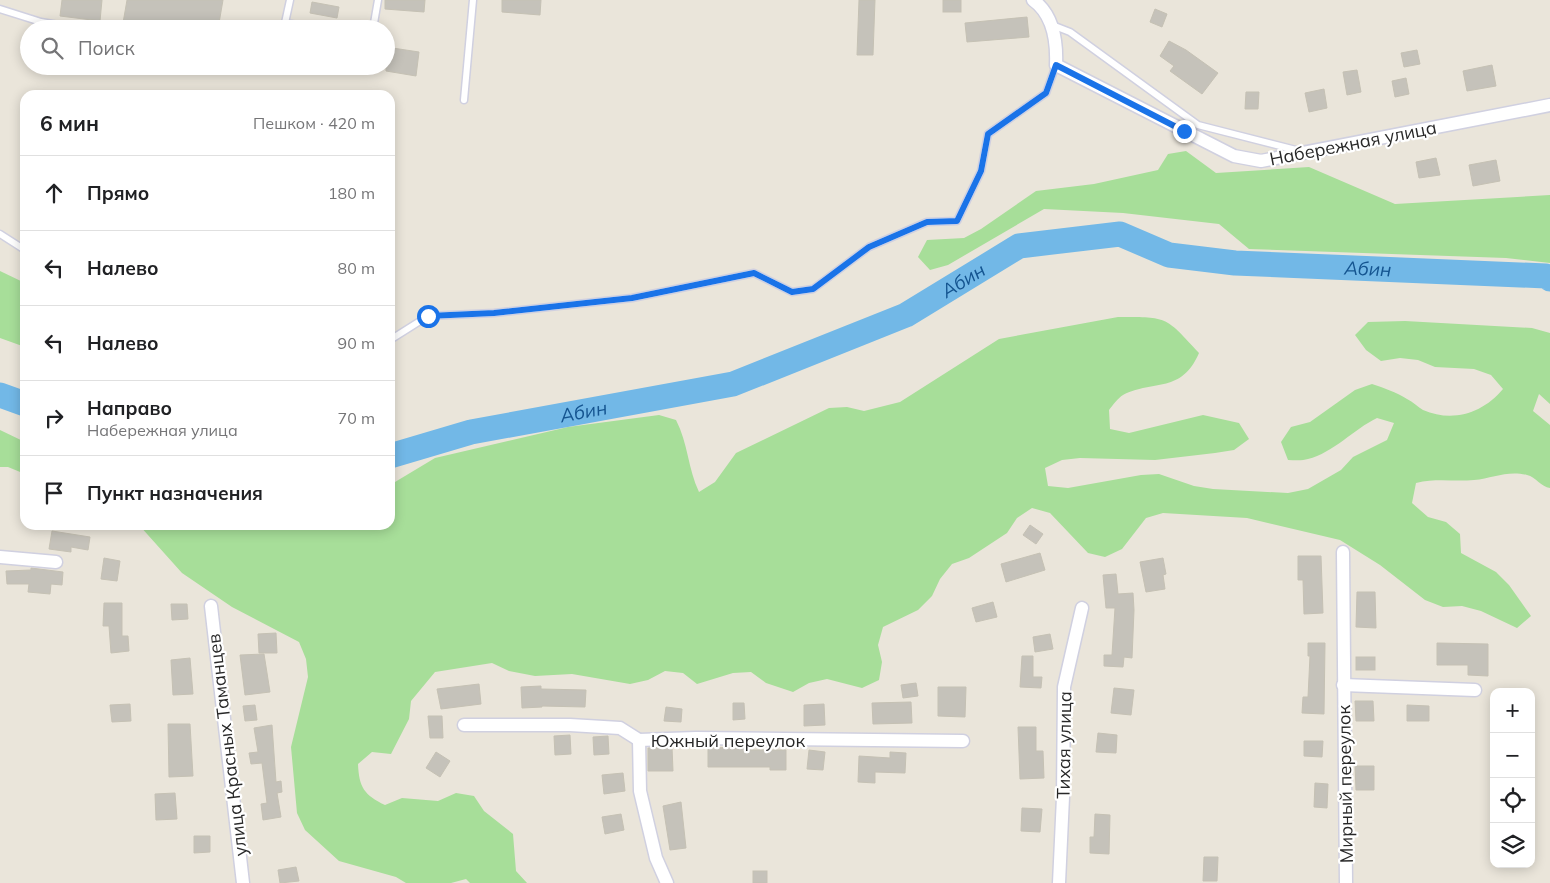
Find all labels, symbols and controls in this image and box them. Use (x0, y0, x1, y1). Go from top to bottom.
search box (20, 20, 395, 75)
icon: search (38, 34, 66, 62)
text: Поиск (78, 36, 135, 60)
text: 6 мин (40, 110, 99, 136)
text: Пешком · 420 m (253, 113, 375, 133)
street label: Набережная улица (1268, 116, 1438, 170)
route end (1173, 120, 1196, 143)
icon: ahead (40, 179, 68, 207)
text: Прямо (87, 181, 149, 205)
text: 180 m (328, 183, 375, 203)
icon: left (40, 254, 68, 282)
text: Налево (87, 256, 159, 280)
water label: Абин (1343, 256, 1392, 282)
text: 80 m (338, 258, 375, 278)
water label: Абин (936, 258, 990, 303)
route start (417, 305, 440, 328)
icon: left (40, 329, 68, 357)
text: Налево (87, 331, 159, 355)
text: 90 m (338, 333, 375, 353)
water label: Абин (557, 395, 609, 428)
text: Направо (87, 396, 172, 420)
icon: right (40, 404, 68, 432)
text: 70 m (338, 408, 375, 428)
text: Набережная улица (87, 420, 238, 440)
icon: arrive (40, 479, 68, 507)
text: Пункт назначения (87, 481, 263, 505)
street label: улица Красных Таманцев (202, 632, 252, 858)
map controls (1490, 688, 1535, 868)
button: + (1490, 688, 1535, 733)
street label: Тихая улица (1052, 691, 1076, 799)
street label: Мирный переулок (1332, 704, 1358, 863)
street label: Южный переулок (651, 729, 805, 752)
button: − (1490, 733, 1535, 778)
button: locate (1490, 778, 1535, 823)
button: layers (1490, 823, 1535, 868)

